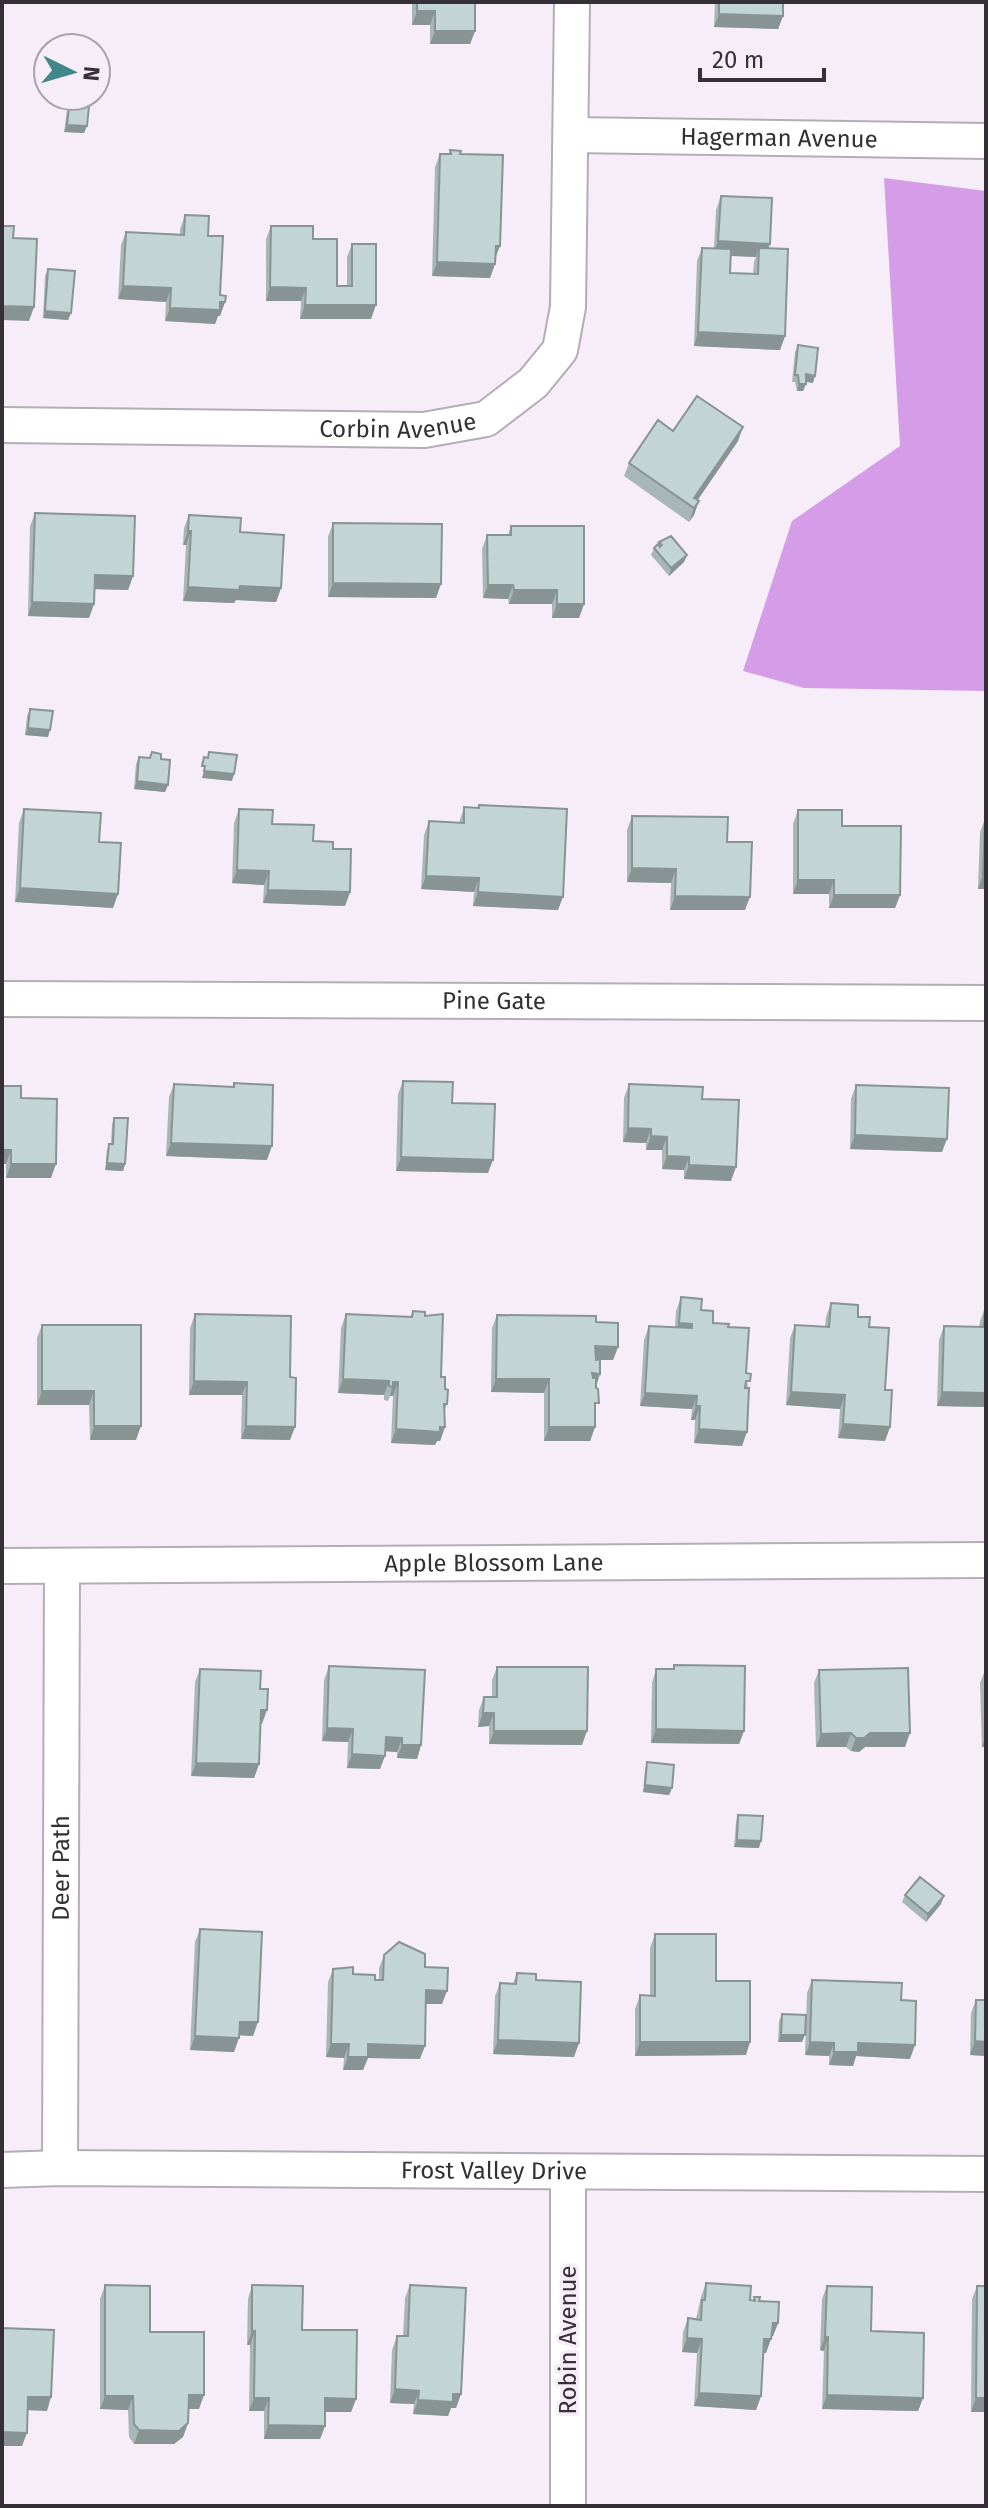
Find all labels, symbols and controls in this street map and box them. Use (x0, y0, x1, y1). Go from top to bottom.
north arrow (32, 32, 112, 112)
scale bar (700, 32, 824, 82)
text: 20 m (712, 46, 764, 74)
text: N (77, 65, 106, 82)
street label: Hagerman Avenue (680, 123, 878, 153)
street label: Corbin Avenue (319, 407, 478, 444)
street label: Pine Gate (442, 987, 546, 1015)
street label: Apple Blossom Lane (384, 1548, 604, 1578)
street label: Deer Path (47, 1815, 75, 1921)
street label: Frost Valley Drive (401, 2156, 587, 2185)
street label: Robin Avenue (554, 2265, 582, 2415)

